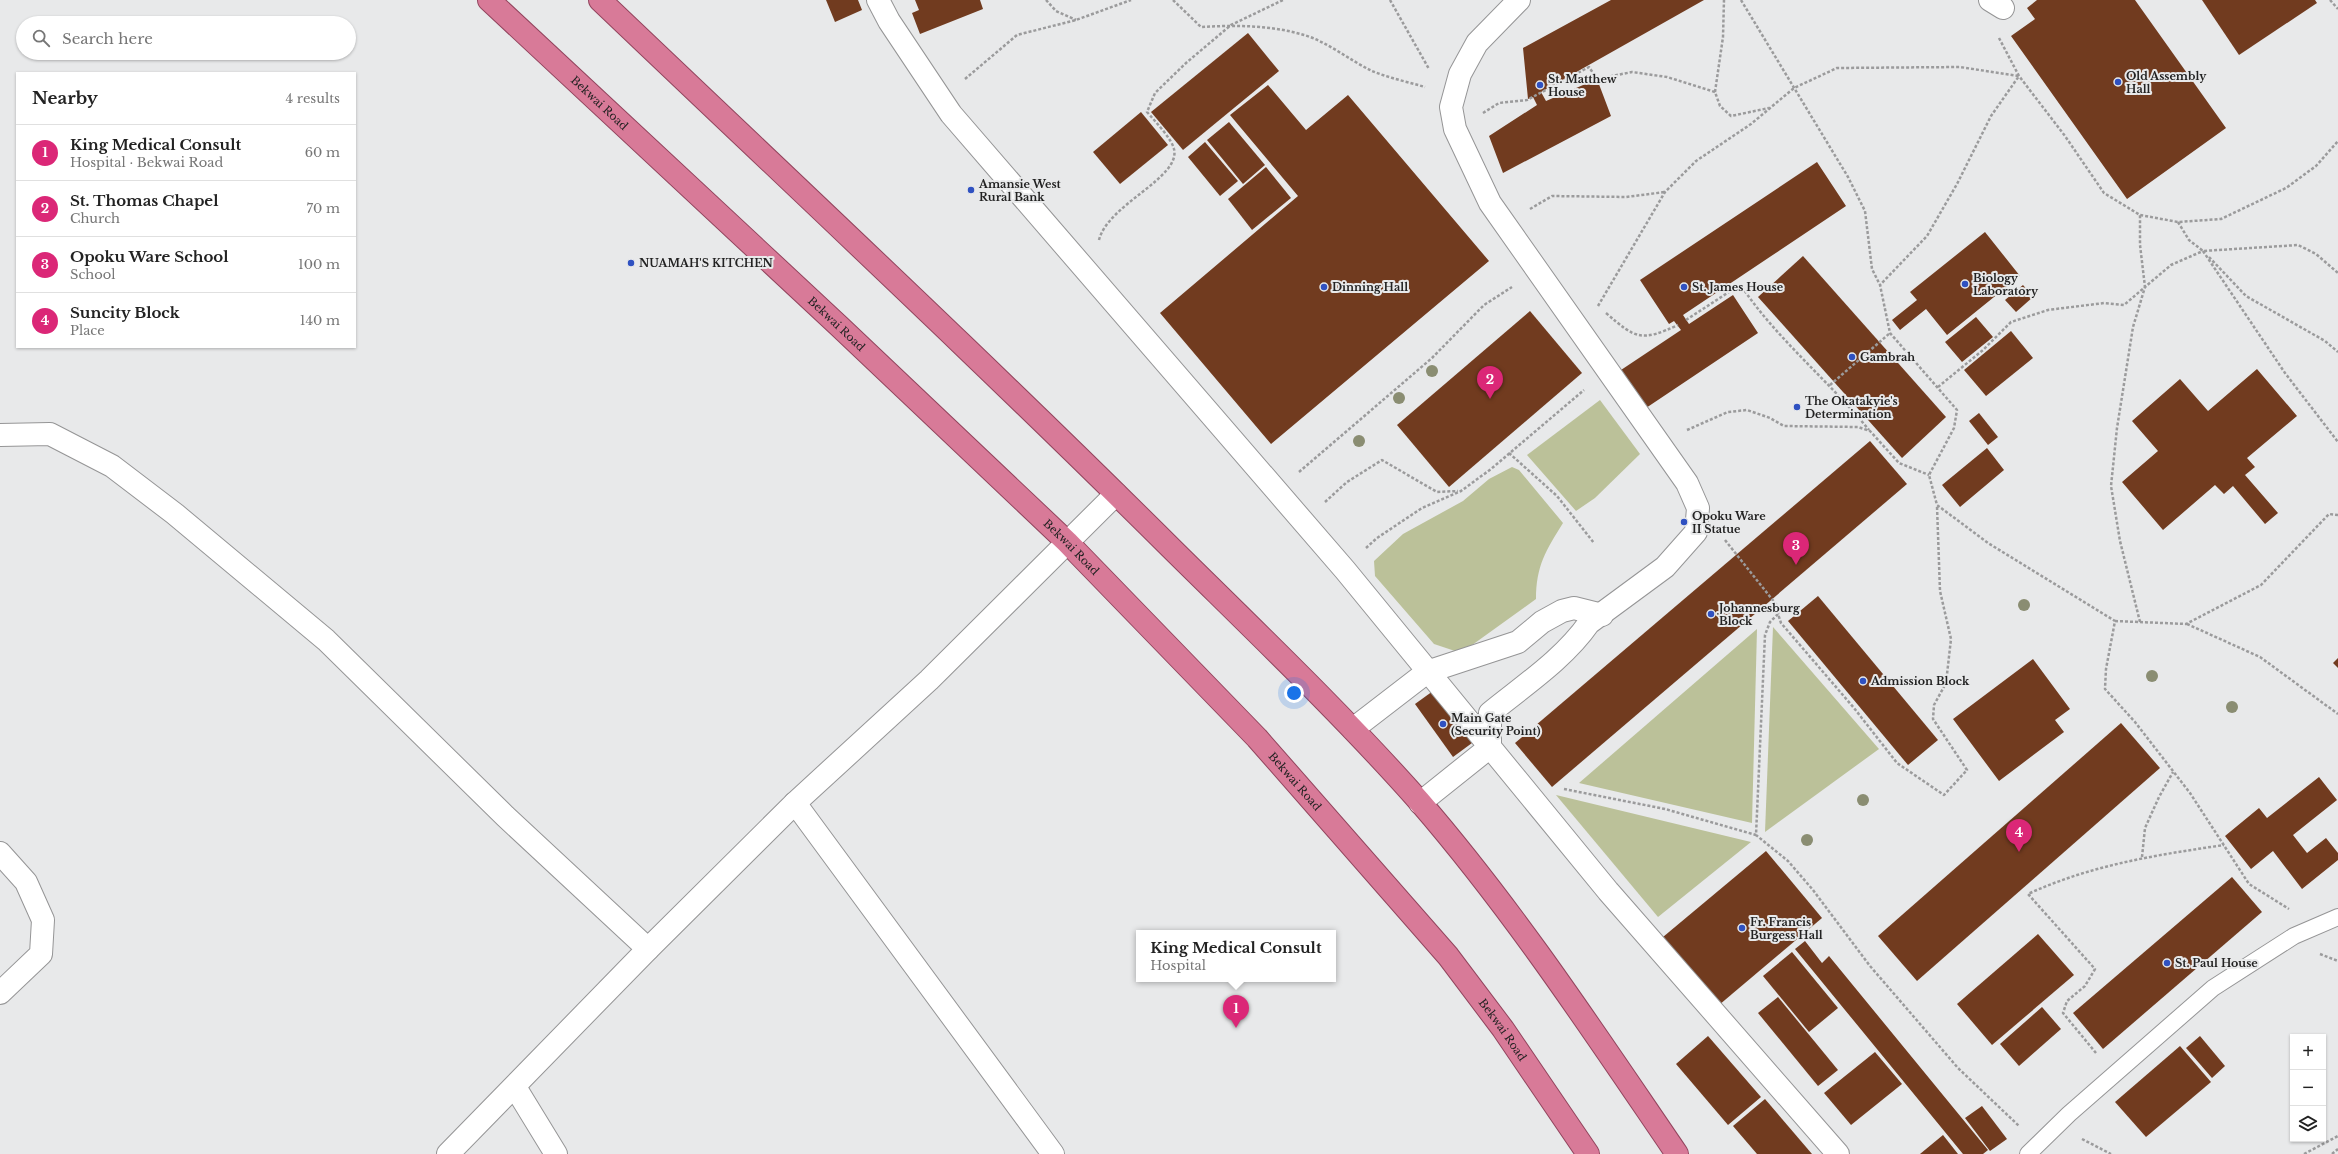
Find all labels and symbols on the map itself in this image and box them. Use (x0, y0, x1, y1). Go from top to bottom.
place label: Old Assembly Hall (2126, 69, 2207, 96)
place label: St. Matthew House (1548, 72, 1617, 99)
street label: Bekwai Road (568, 73, 631, 133)
marker: Old Assembly Hall (2113, 77, 2123, 87)
marker: St. Matthew House (1535, 80, 1545, 90)
place label: Amansie West Rural Bank (978, 177, 1062, 204)
marker: Amansie West Rural Bank (966, 185, 976, 195)
place label: NUAMAH'S KITCHEN (639, 256, 774, 270)
marker: NUAMAH'S KITCHEN (626, 258, 636, 268)
place label: Biology Laboratory (1973, 271, 2039, 298)
marker: Biology Laboratory (1960, 279, 1970, 289)
place label: Dinning Hall (1332, 280, 1408, 294)
place label: St. James House (1692, 280, 1784, 294)
marker: Dinning Hall (1319, 282, 1329, 292)
marker: St. James House (1679, 282, 1689, 292)
street label: Bekwai Road (805, 294, 868, 354)
place label: Gambrah (1860, 350, 1915, 364)
marker: Gambrah (1847, 352, 1857, 362)
pin: 2 (1477, 366, 1503, 399)
place label: The Okatakyie's Determination (1805, 394, 1898, 421)
marker: The Okatakyie's Determination (1792, 402, 1802, 412)
place label: Opoku Ware II Statue (1692, 509, 1766, 536)
street label: Bekwai Road (1040, 516, 1102, 578)
marker: Opoku Ware II Statue (1679, 517, 1689, 527)
pin: 3 (1783, 532, 1809, 565)
place label: Johannesburg Block (1717, 601, 1800, 628)
marker: Johannesburg Block (1706, 609, 1716, 619)
place label: Admission Block (1870, 674, 1970, 688)
marker: Admission Block (1858, 676, 1868, 686)
your location (1284, 683, 1304, 703)
place label: Main Gate (Security Point) (1451, 711, 1541, 738)
marker: Main Gate (Security Point) (1438, 719, 1448, 729)
street label: Bekwai Road (1266, 749, 1325, 814)
pin: 4 (2006, 819, 2032, 852)
place label: Fr. Francis Burgess Hall (1750, 915, 1823, 942)
marker: Fr. Francis Burgess Hall (1737, 923, 1747, 933)
place label: St. Paul House (2175, 956, 2258, 970)
marker: St. Paul House (2162, 958, 2172, 968)
pin: 1 (1223, 995, 1249, 1028)
street label: Bekwai Road (1476, 996, 1530, 1064)

